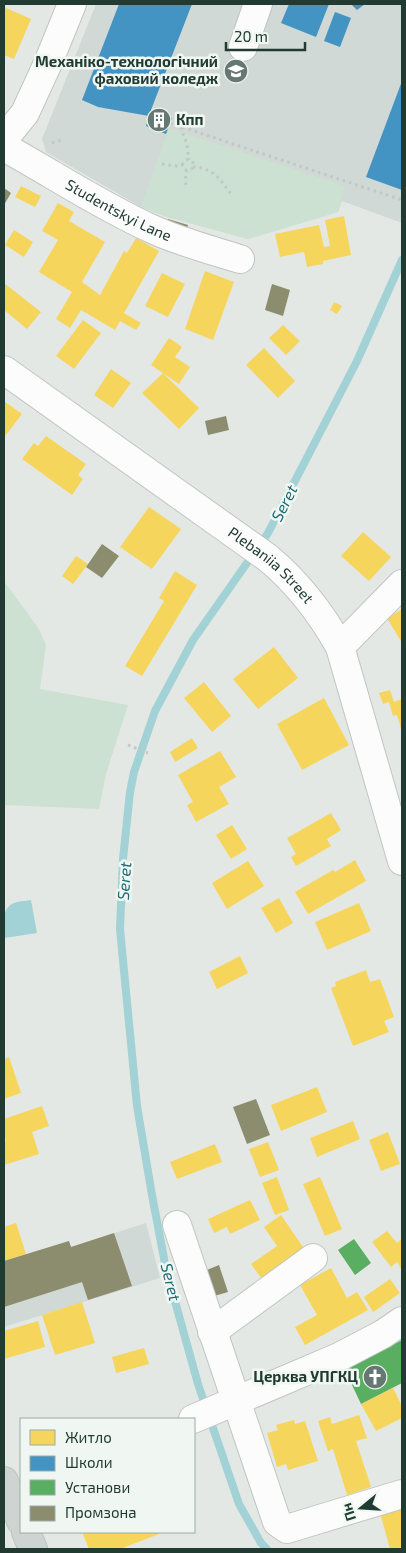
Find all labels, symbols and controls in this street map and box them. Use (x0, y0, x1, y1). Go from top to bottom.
scale bar (226, 20, 305, 52)
text: 20 m (234, 27, 268, 45)
place label: Механіко-технологічний фаховий коледж (35, 52, 219, 87)
school or university icon: Механіко-технологічний фаховий коледж (223, 58, 249, 84)
building icon: Кпп (146, 107, 172, 133)
place label: Кпп (176, 110, 204, 128)
street label: Studentskyi Lane (63, 175, 174, 244)
water label: Seret (266, 480, 301, 524)
street label: Plebaniia Street (225, 523, 318, 607)
water label: Seret (113, 860, 134, 901)
water label: Seret (158, 1261, 186, 1304)
church icon: Церква УПГКЦ (362, 1364, 388, 1390)
place label: Церква УПГКЦ (253, 1367, 358, 1385)
legend (20, 1418, 195, 1533)
text: Житло (65, 1428, 112, 1446)
text: Школи (65, 1453, 113, 1471)
text: Установи (65, 1478, 130, 1496)
north arrow (336, 1483, 386, 1533)
text: Пн (337, 1501, 359, 1523)
text: Промзона (65, 1503, 137, 1521)

